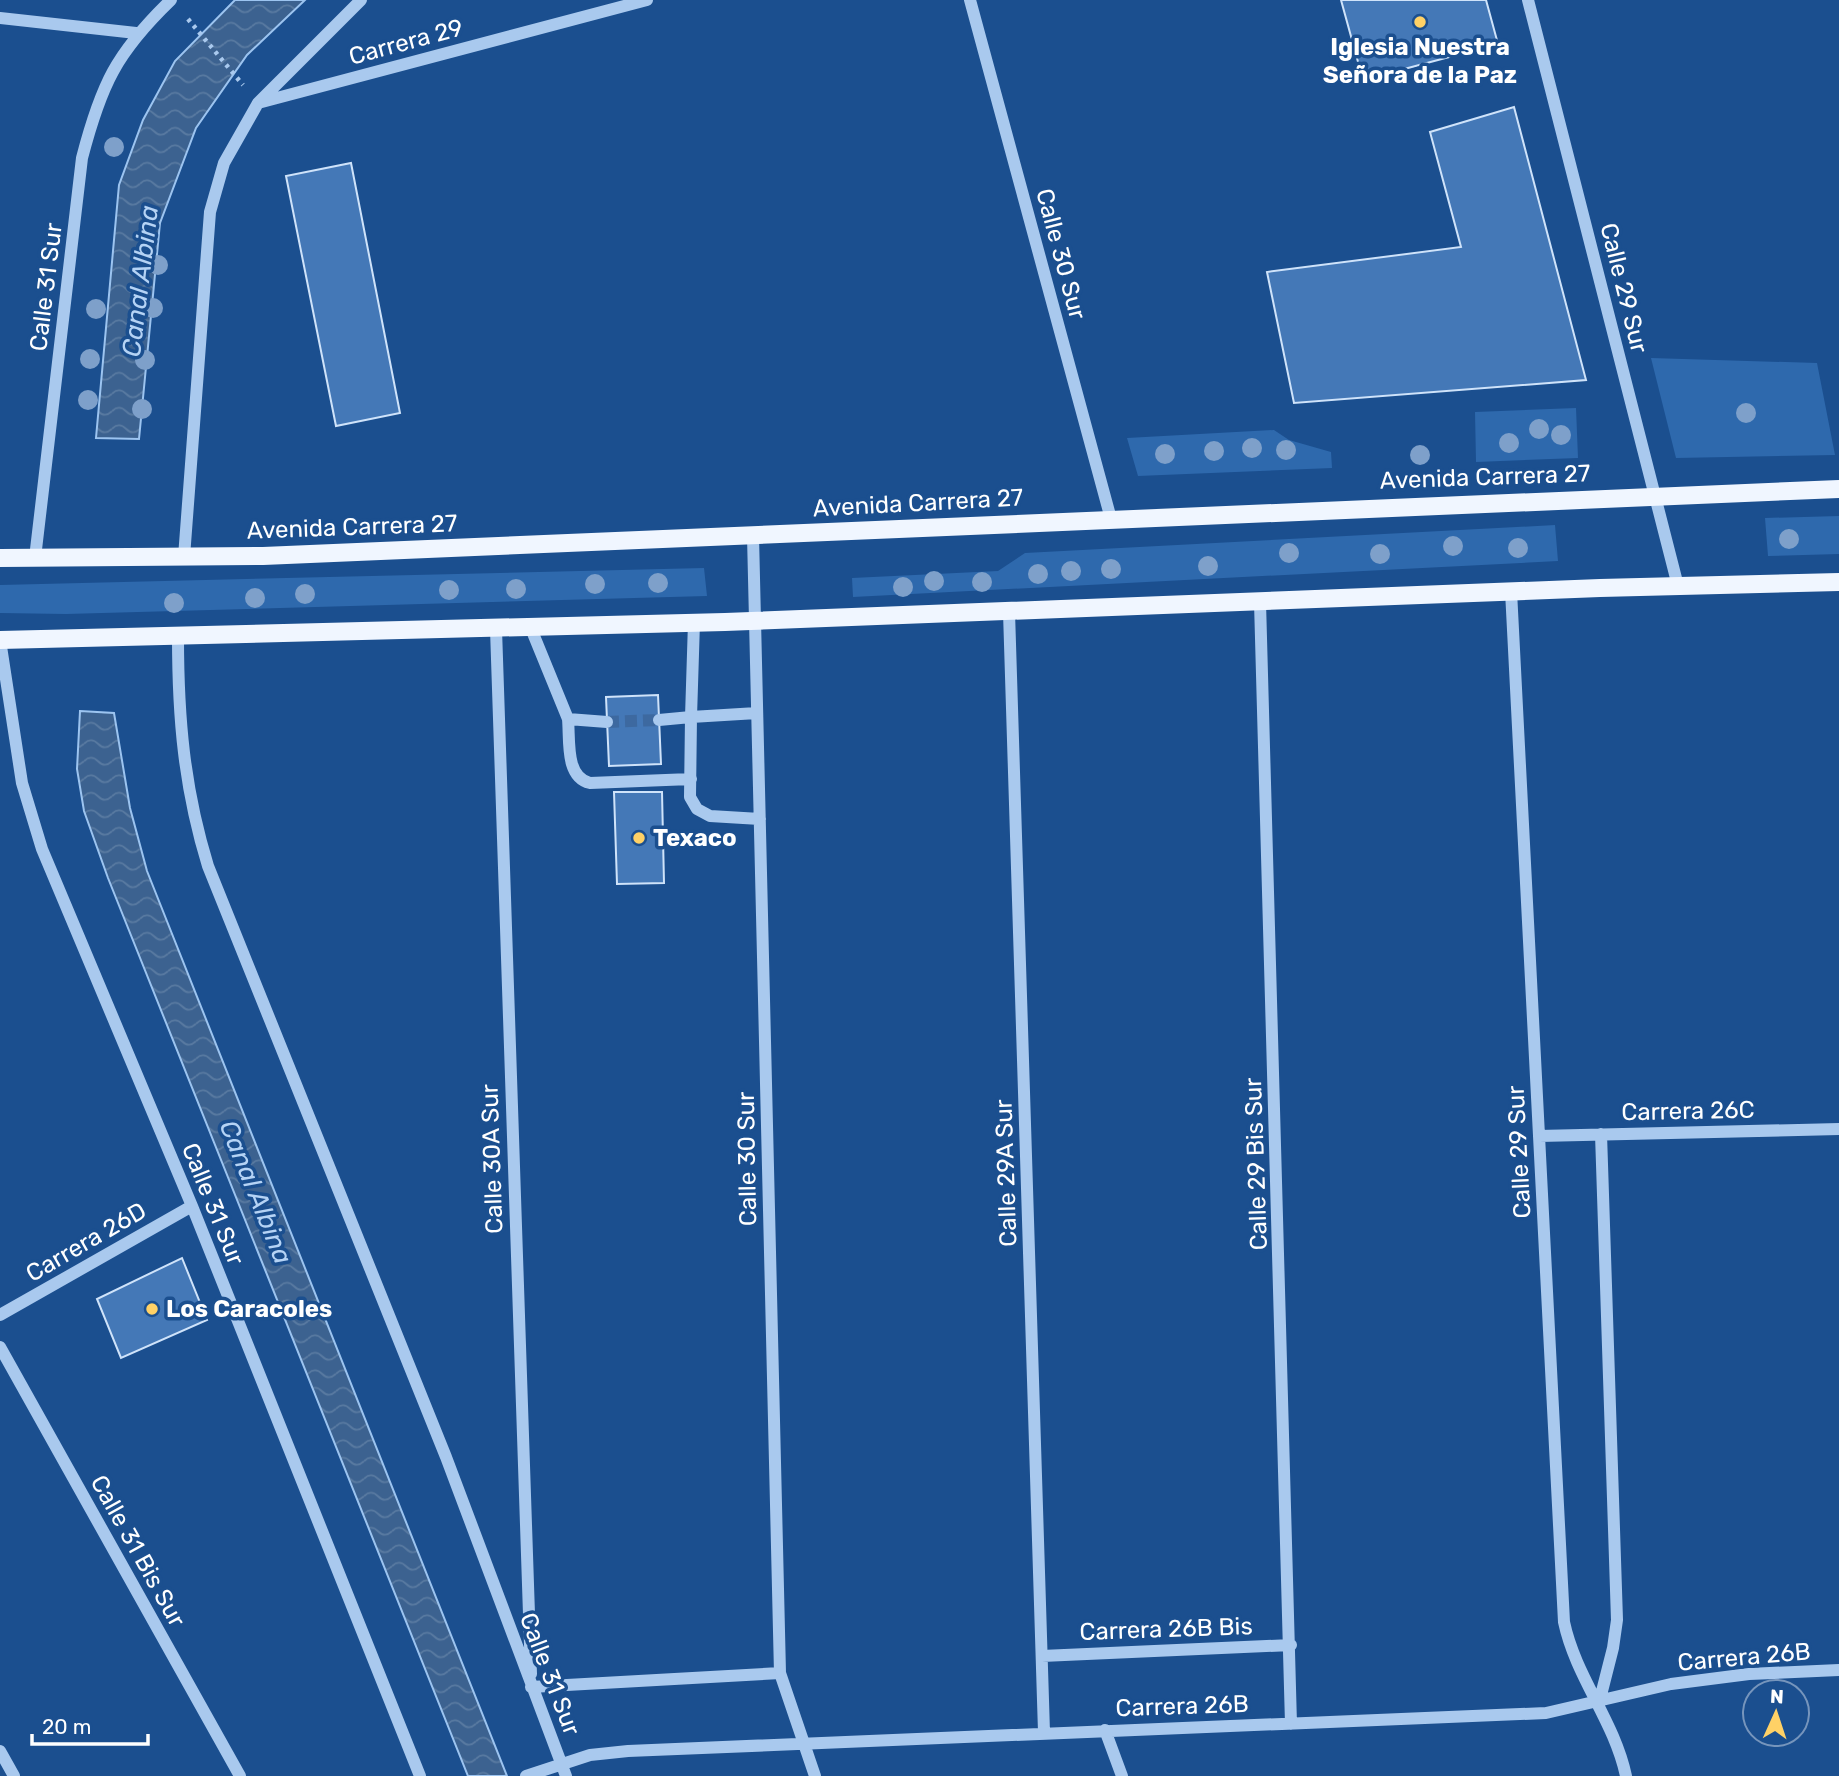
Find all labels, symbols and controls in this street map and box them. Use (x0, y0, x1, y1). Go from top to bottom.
street label: Carrera 29 (346, 13, 466, 71)
marker: Iglesia Nuestra Señora de la Paz (1412, 14, 1428, 30)
place label: Iglesia Nuestra Señora de la Paz (1323, 33, 1517, 89)
street label: Calle 30 Sur (1030, 186, 1092, 322)
water label: Canal Albina (116, 204, 165, 359)
street label: Calle 29 Sur (1594, 220, 1654, 356)
street label: Calle 31 Sur (24, 221, 68, 353)
street label: Avenida Carrera 27 (1379, 459, 1591, 495)
street label: Avenida Carrera 27 (812, 484, 1024, 522)
street label: Avenida Carrera 27 (246, 509, 458, 545)
place label: Texaco (653, 824, 737, 852)
marker: Texaco (631, 830, 647, 846)
street label: Calle 29 Bis Sur (1239, 1077, 1273, 1251)
street label: Calle 30A Sur (475, 1084, 509, 1234)
street label: Calle 29 Sur (1502, 1085, 1536, 1219)
street label: Calle 30 Sur (732, 1092, 762, 1226)
street label: Carrera 26C (1621, 1096, 1755, 1126)
street label: Calle 29A Sur (989, 1099, 1023, 1247)
water label: Canal Albina (213, 1116, 298, 1269)
street label: Calle 31 Sur (176, 1139, 250, 1269)
street label: Carrera 26D (21, 1196, 151, 1288)
place label: Los Caracoles (166, 1295, 332, 1323)
marker: Los Caracoles (144, 1301, 160, 1317)
street label: Calle 31 Bis Sur (85, 1470, 191, 1632)
street label: Calle 31 Sur (514, 1609, 586, 1739)
street label: Carrera 26B Bis (1079, 1612, 1253, 1646)
street label: Carrera 26B (1676, 1637, 1812, 1677)
north arrow (1741, 1678, 1811, 1748)
text: N (1769, 1685, 1784, 1708)
street label: Carrera 26B (1115, 1690, 1249, 1722)
scale bar (32, 1702, 147, 1746)
text: 20 m (42, 1714, 91, 1739)

